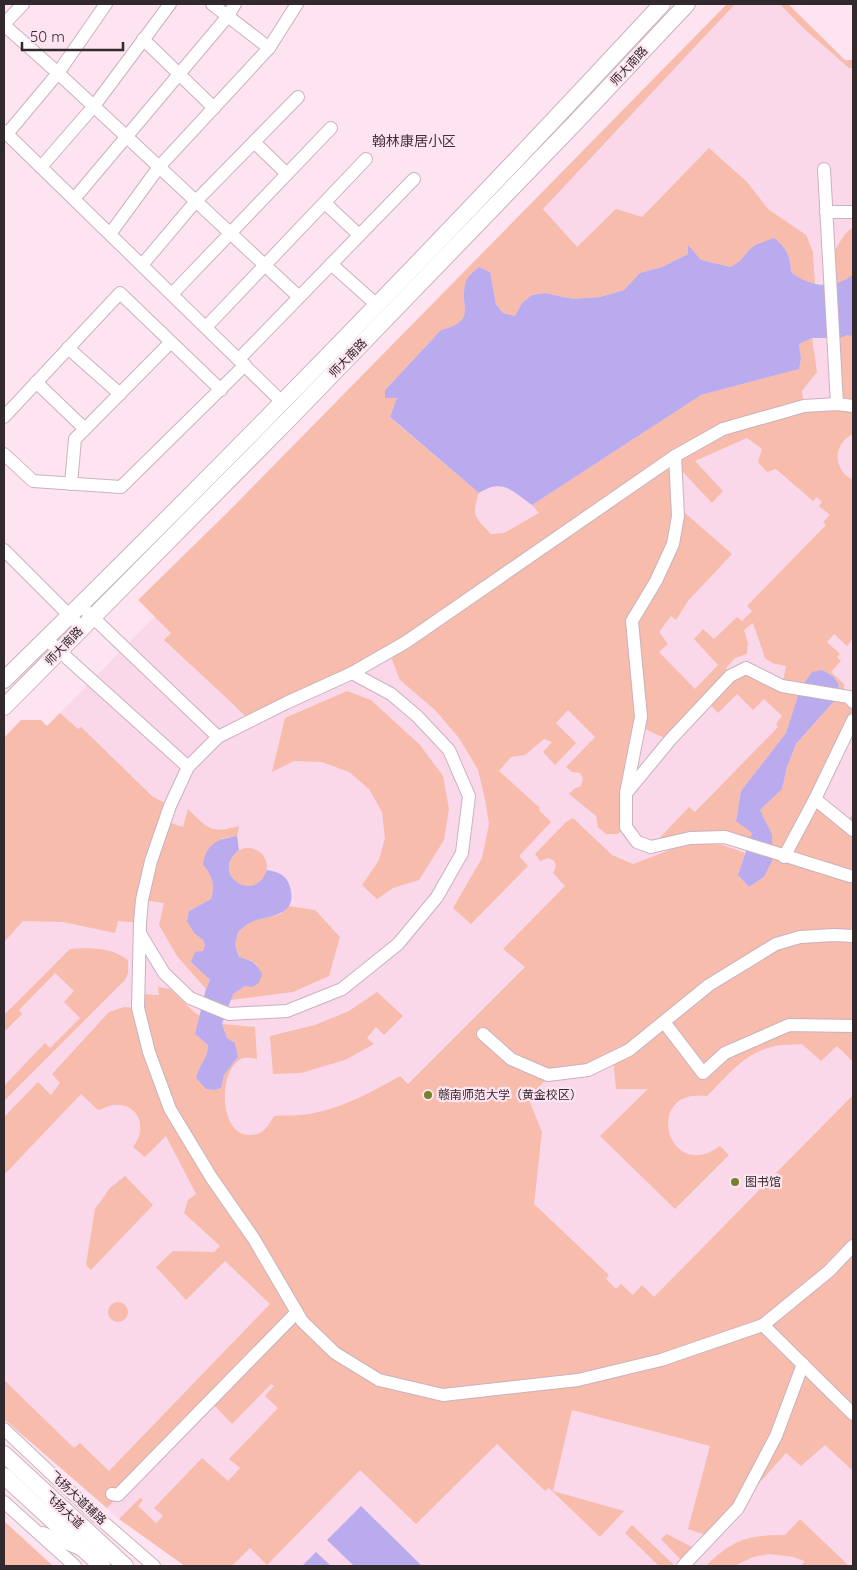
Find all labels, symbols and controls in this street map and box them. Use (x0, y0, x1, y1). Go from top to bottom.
scale bar (22, 20, 124, 52)
text: 50 m (30, 27, 65, 46)
street label: 师大南路 (607, 43, 650, 88)
district label: 翰林康居小区 (372, 132, 456, 150)
street label: 师大南路 (326, 335, 370, 380)
street label: 师大南路 (42, 623, 86, 668)
place label: 赣南师范大学（黄金校区） (438, 1087, 582, 1102)
marker: 赣南师范大学（黄金校区） (422, 1089, 434, 1101)
place label: 图书馆 (745, 1174, 781, 1189)
marker: 图书馆 (729, 1176, 741, 1188)
street label: 飞扬大道辅路 (47, 1468, 109, 1528)
street label: 飞扬大道 (42, 1488, 86, 1532)

